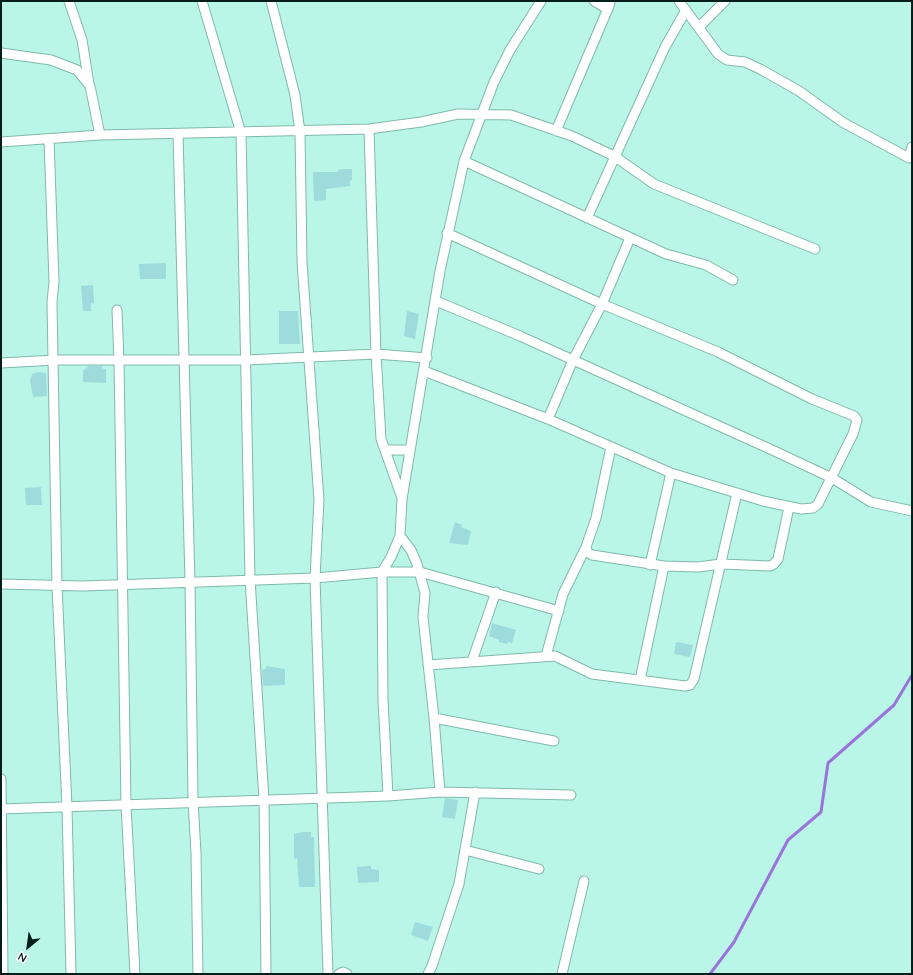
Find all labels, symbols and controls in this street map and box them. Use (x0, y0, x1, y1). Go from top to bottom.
north arrow (8, 927, 48, 967)
text: N (15, 949, 29, 966)

